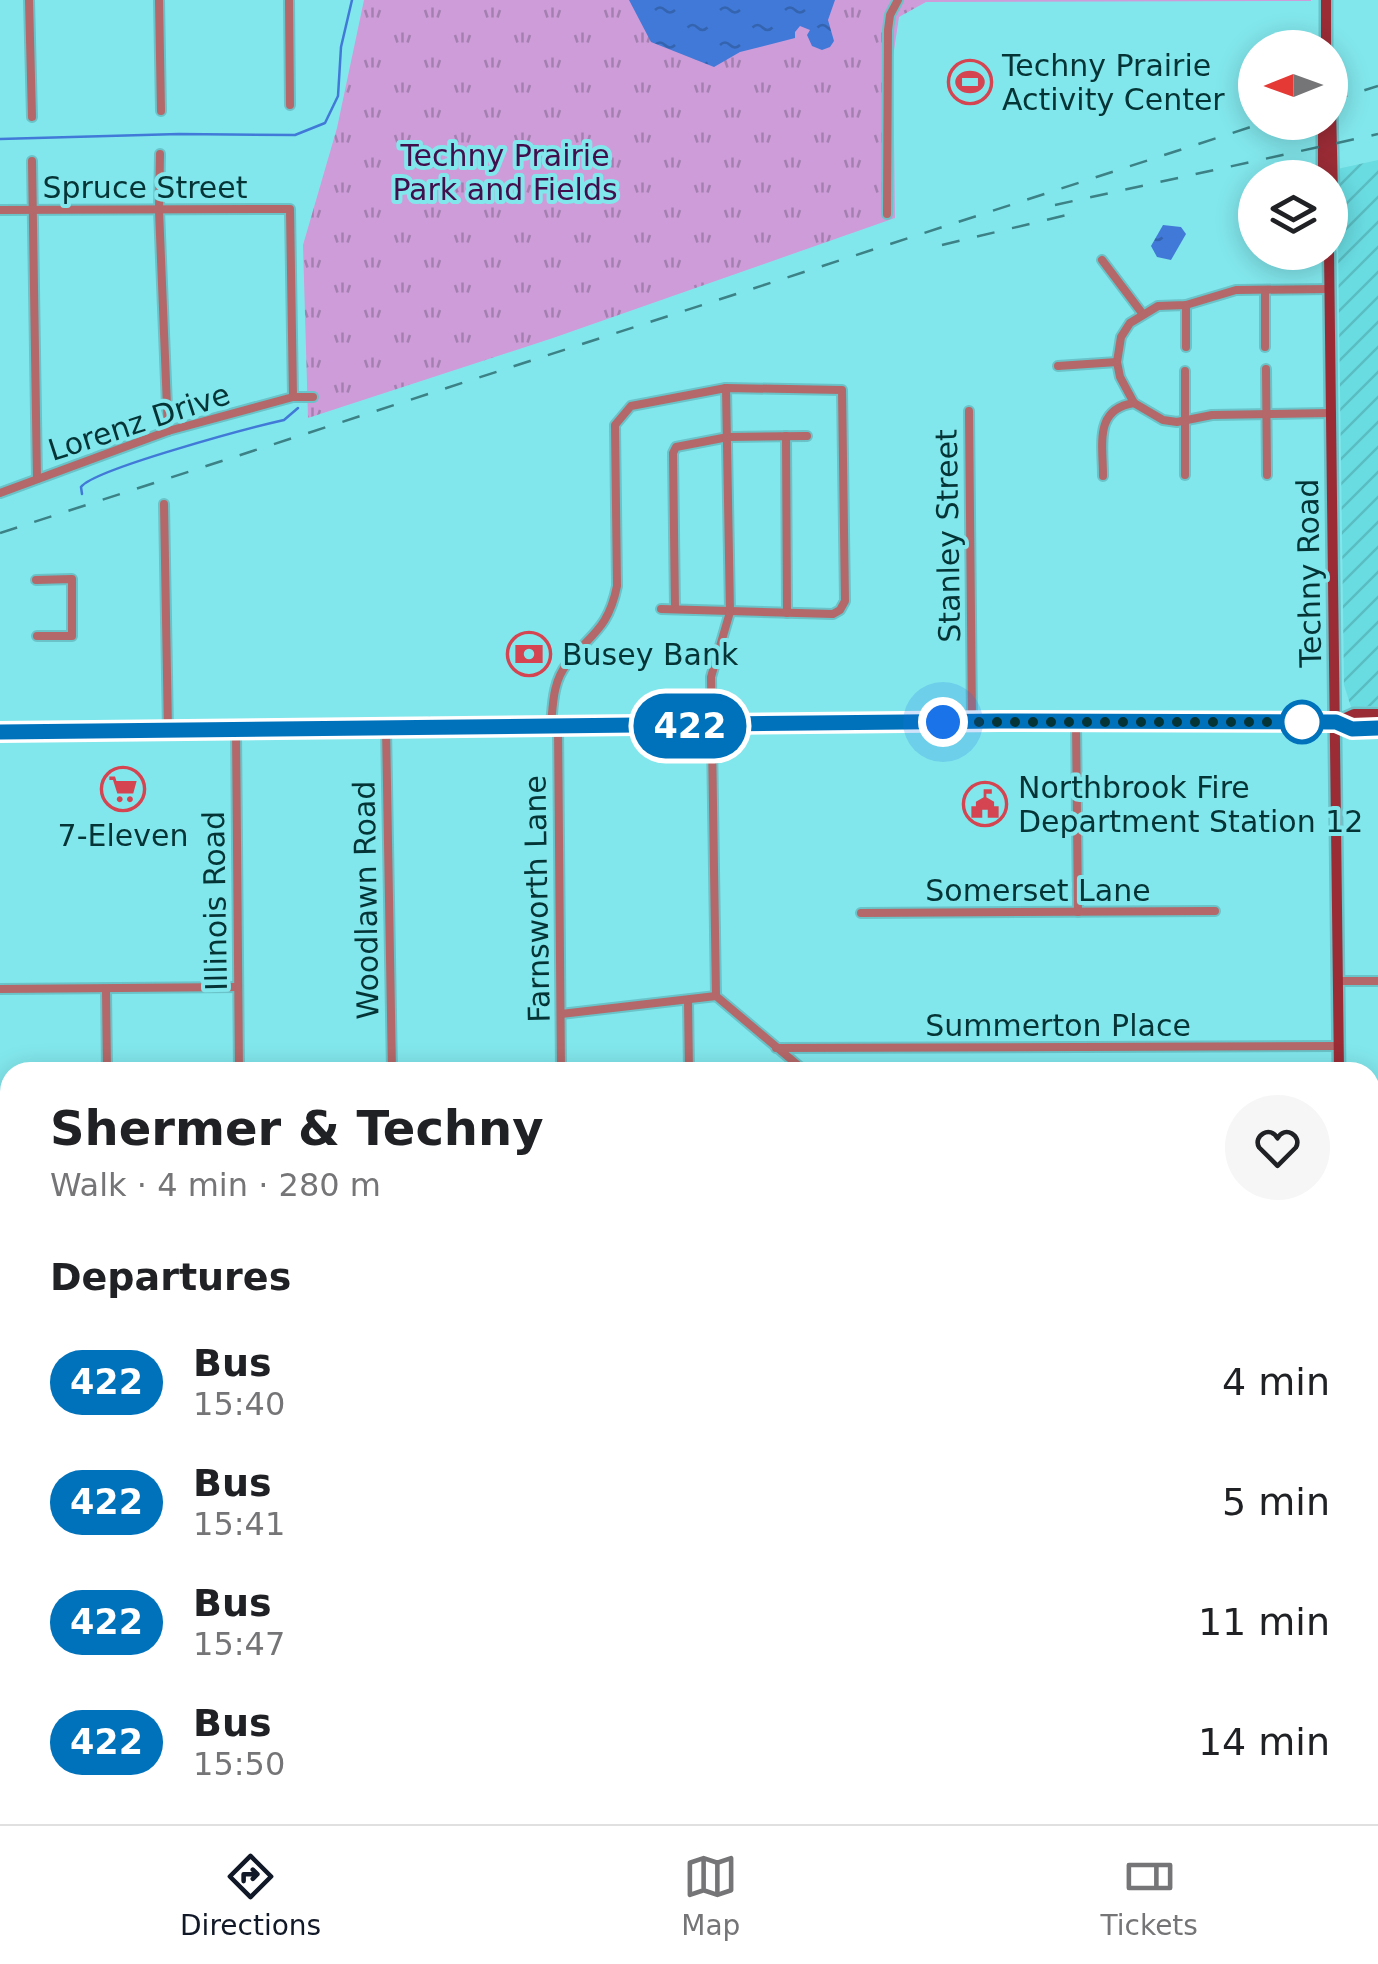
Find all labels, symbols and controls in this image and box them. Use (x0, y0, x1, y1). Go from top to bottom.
north arrow (1238, 30, 1348, 140)
map controls (1238, 30, 1348, 270)
place label: Techny Prairie Activity Center (1001, 48, 1225, 117)
sports icon: Techny Prairie Activity Center (947, 59, 993, 105)
park label: Techny Prairie Park and Fields (392, 138, 618, 207)
button: layers (1238, 160, 1348, 270)
street label: Spruce Street (42, 170, 248, 205)
street label: Lorenz Drive (44, 376, 234, 468)
street label: Stanley Street (929, 429, 967, 643)
street label: Techny Road (1290, 478, 1328, 669)
bank icon: Busey Bank (506, 631, 552, 677)
place label: Busey Bank (562, 637, 739, 672)
line badge: 422 (632, 694, 748, 758)
your location (918, 697, 968, 747)
unlabelled marker (1281, 701, 1323, 743)
text: 422 (653, 706, 727, 746)
supermarket icon: 7-Eleven (100, 766, 146, 812)
place label: Northbrook Fire Department Station 12 (1018, 770, 1363, 839)
street label: Farnsworth Lane (517, 775, 557, 1023)
street label: Woodlawn Road (346, 780, 386, 1020)
public building icon: Northbrook Fire Department Station 12 (962, 781, 1008, 827)
street label: Illinois Road (196, 811, 234, 991)
place label: 7-Eleven (58, 818, 188, 853)
street label: Somerset Lane (925, 873, 1151, 908)
street label: Summerton Place (925, 1008, 1191, 1043)
button: heart (1225, 1095, 1330, 1200)
text: Shermer & Techny (50, 1100, 544, 1156)
text: Walk · 4 min · 280 m (50, 1166, 381, 1204)
text: Departures (50, 1255, 291, 1299)
text: Bus (193, 1341, 272, 1385)
text: 4 min (1222, 1360, 1330, 1404)
text: 422 (70, 1362, 143, 1402)
text: 15:40 (193, 1385, 285, 1423)
text: Bus (193, 1461, 272, 1505)
text: 5 min (1222, 1480, 1330, 1524)
text: 422 (70, 1482, 143, 1522)
text: 15:41 (193, 1505, 285, 1543)
text: Bus (193, 1581, 272, 1625)
text: 11 min (1198, 1600, 1330, 1644)
text: 422 (70, 1602, 143, 1642)
text: 15:47 (193, 1625, 285, 1663)
text: Bus (193, 1701, 272, 1745)
text: 14 min (1198, 1720, 1330, 1764)
text: 422 (70, 1722, 143, 1762)
text: 15:50 (193, 1745, 285, 1783)
tab: Directions (180, 1849, 321, 1942)
tab: Map (681, 1849, 740, 1942)
tab: Tickets (1101, 1849, 1198, 1942)

